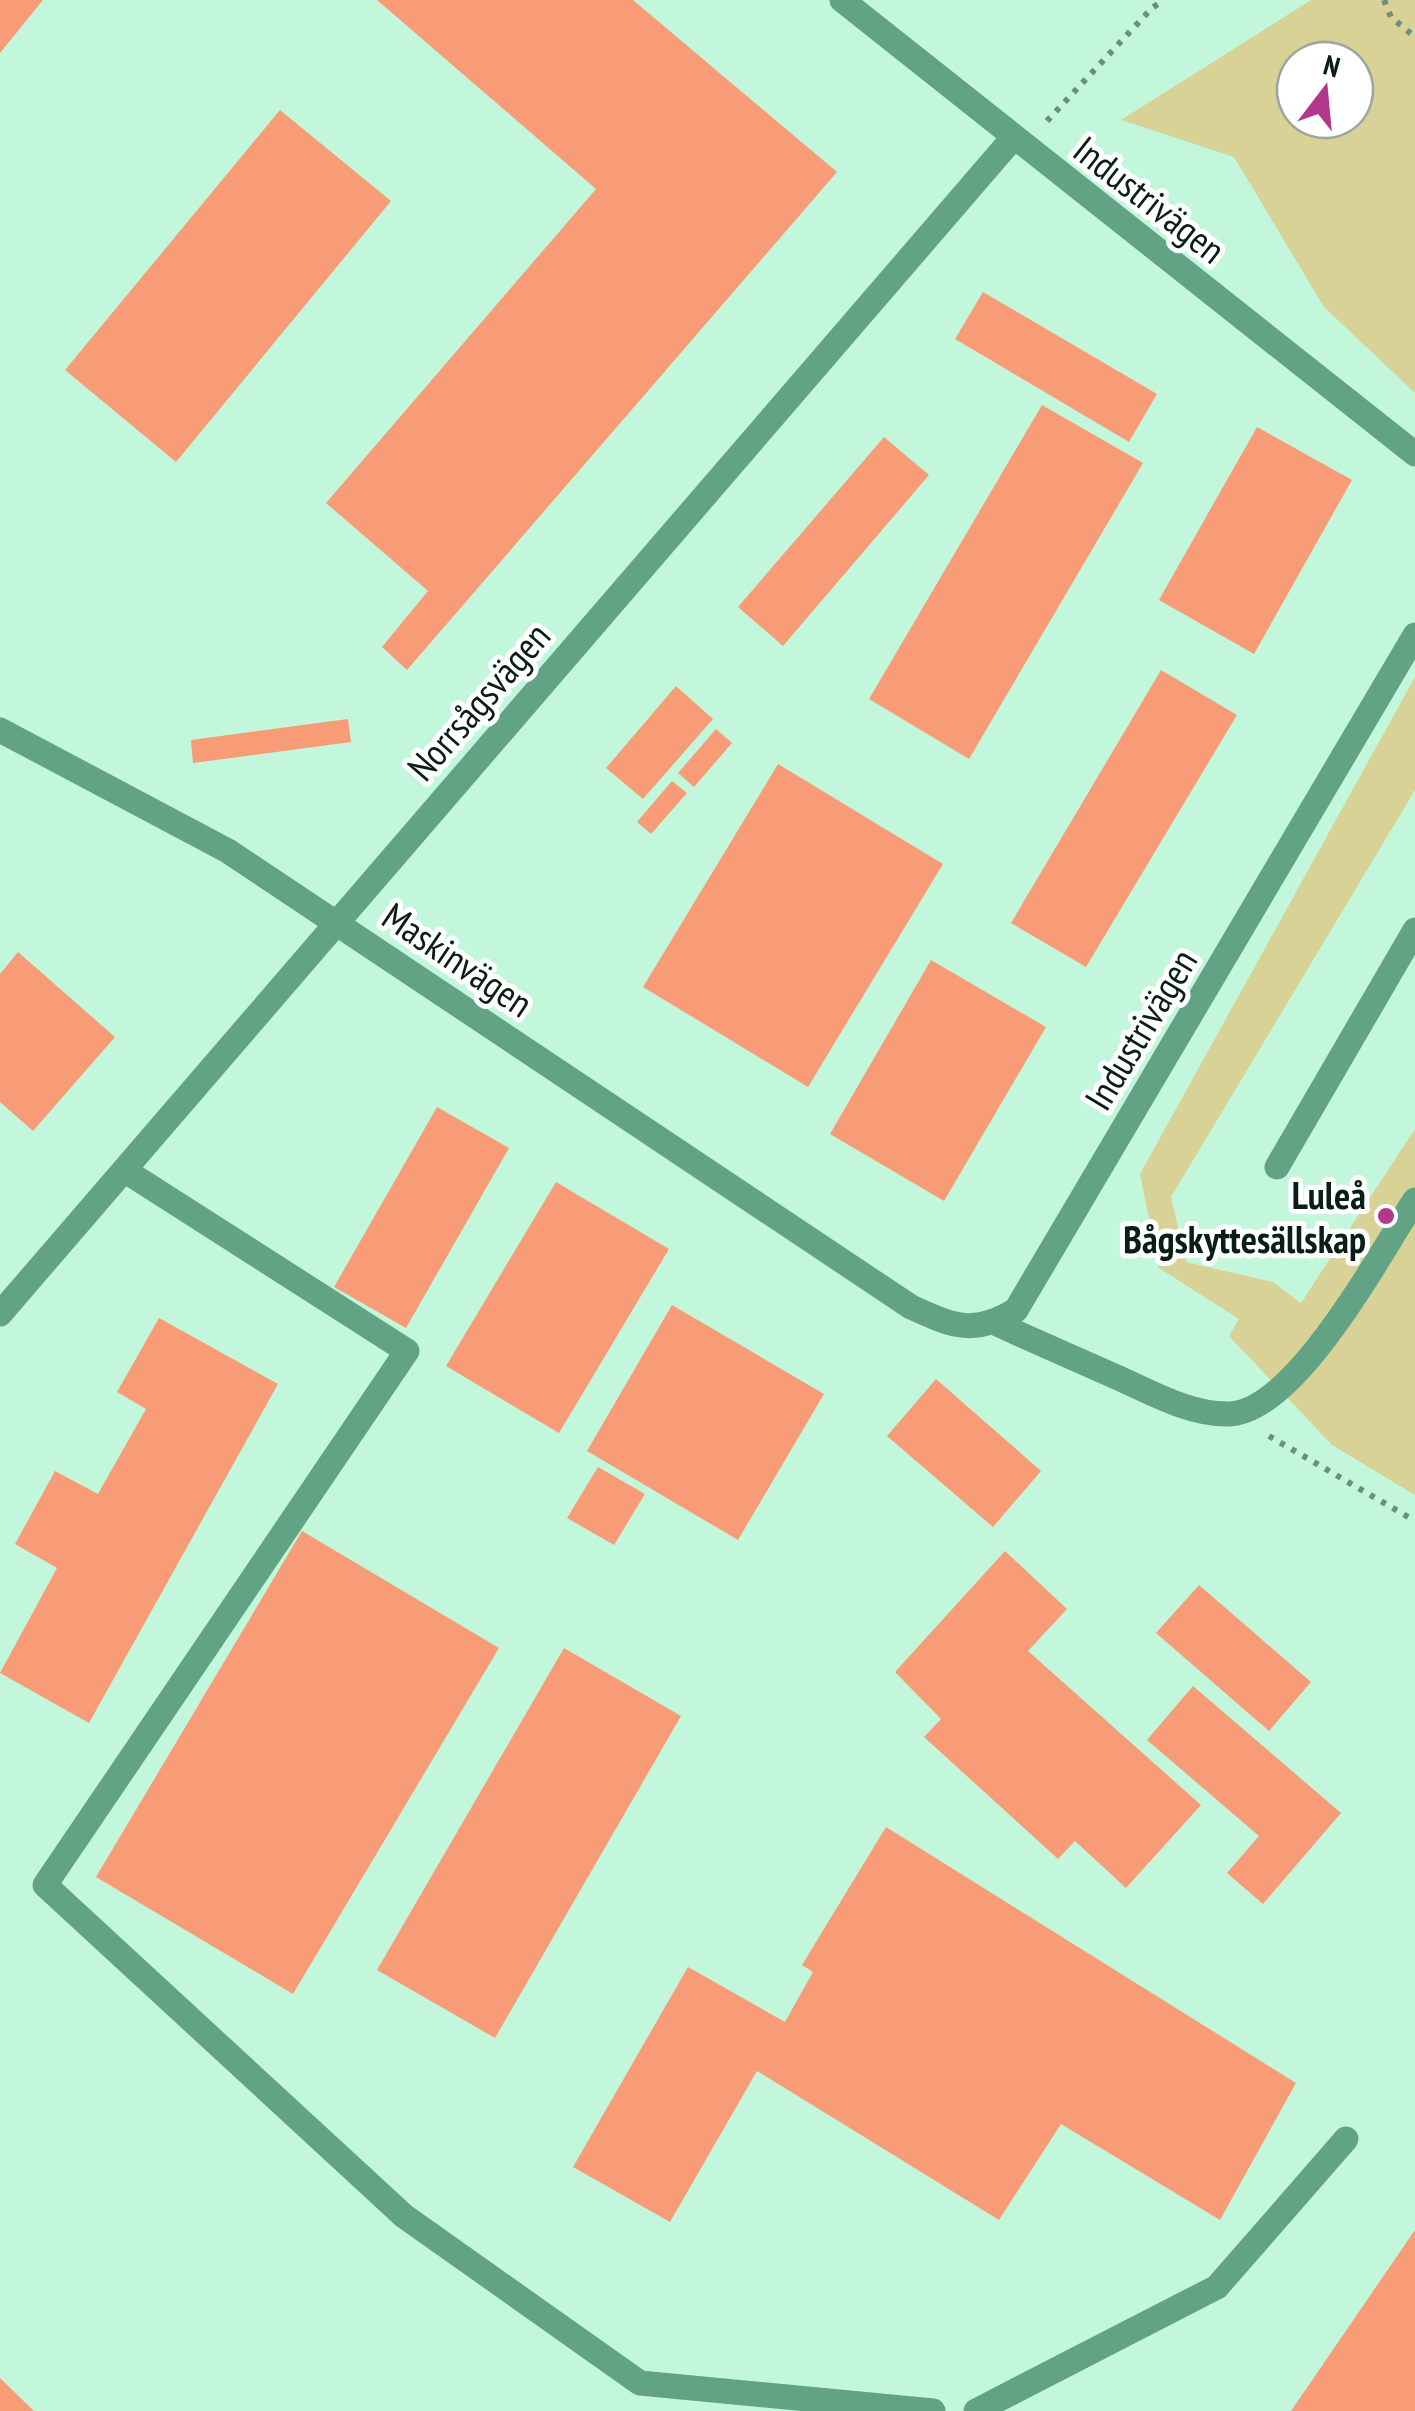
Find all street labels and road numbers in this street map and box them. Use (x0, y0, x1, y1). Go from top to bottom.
street label: Industrivägen (1064, 125, 1236, 273)
street label: Norrsågsvägen (396, 612, 560, 790)
street label: Maskinvägen (374, 891, 542, 1027)
street label: Industrivägen (1073, 940, 1207, 1118)

